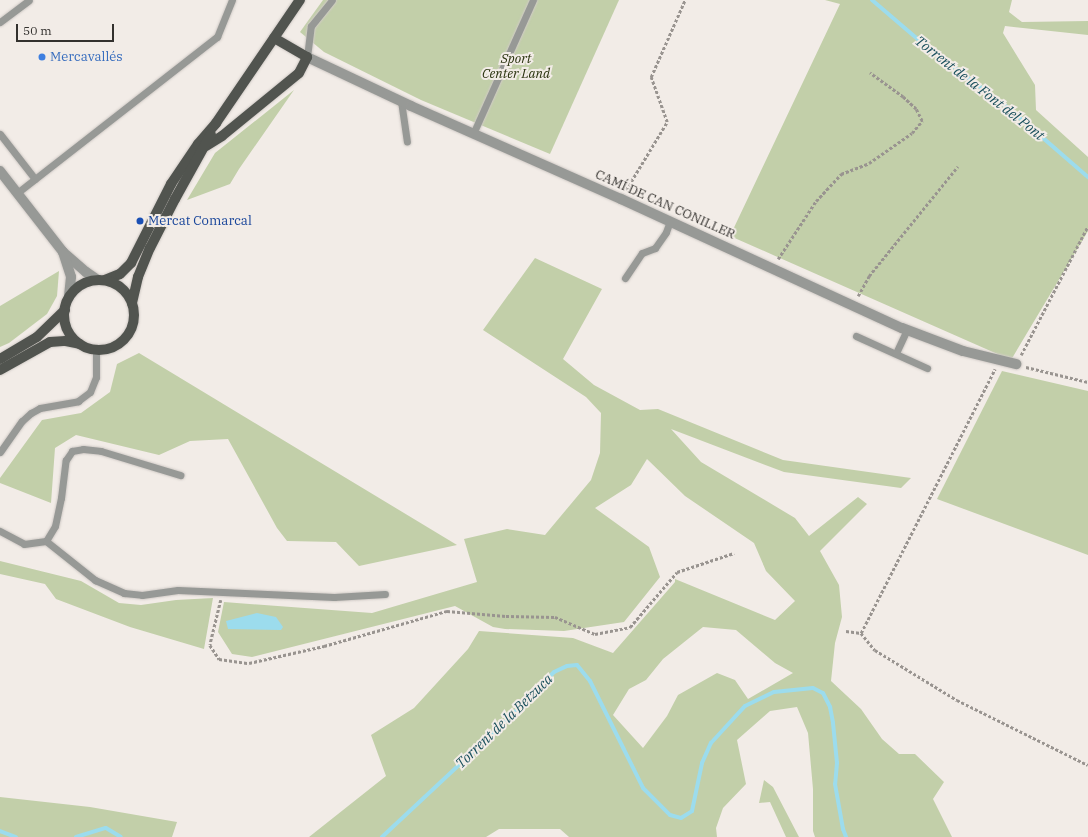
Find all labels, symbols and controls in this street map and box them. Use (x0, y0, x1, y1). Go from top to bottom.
scale bar (18, 16, 116, 42)
text: 50 m (23, 23, 52, 38)
water label: Torrent de la Font del Pont (912, 32, 1048, 144)
place label: Mercavallés (50, 49, 123, 65)
marker: Mercavallés (37, 52, 47, 62)
park label: Sport Center Land (482, 52, 550, 83)
street label: CAMÍ DE CAN CONILLER (593, 167, 737, 243)
place label: Mercat Comarcal (148, 213, 252, 229)
marker: Mercat Comarcal (135, 216, 145, 226)
water label: Torrent de la Betzuca (452, 670, 556, 772)

